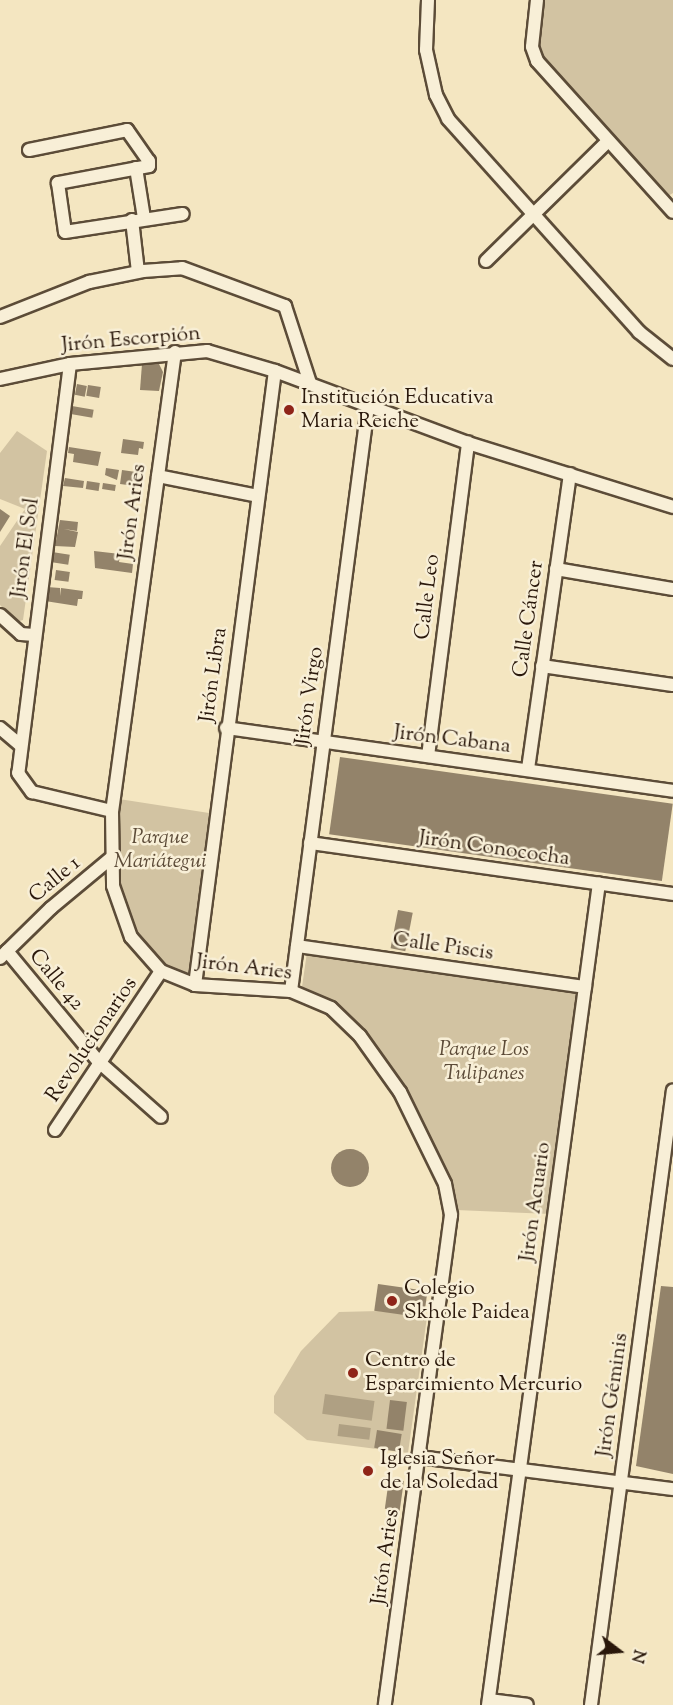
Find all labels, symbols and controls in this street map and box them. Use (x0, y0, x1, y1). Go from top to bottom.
street label: Jirón Escorpión (60, 321, 202, 359)
place label: Institución Educativa Maria Reiche (301, 385, 494, 435)
marker: Institución Educativa Maria Reiche (282, 403, 296, 417)
street label: Jirón Aries (114, 462, 152, 562)
street label: Jirón El Sol (6, 496, 46, 600)
street label: Calle Leo (410, 553, 446, 641)
street label: Calle Cáncer (508, 559, 550, 679)
street label: Jirón Libra (195, 626, 233, 724)
street label: Jirón Virgo (291, 645, 329, 747)
street label: Jirón Cabana (392, 720, 512, 760)
park label: Parque Mariátegui (114, 825, 206, 875)
street label: Jirón Conococha (417, 826, 571, 872)
street label: Calle 1 (24, 851, 86, 909)
street label: Calle Piscis (391, 927, 495, 967)
street label: Calle 42 (23, 944, 89, 1016)
street label: Jirón Aries (195, 950, 293, 986)
street label: Revolucionarios (41, 973, 143, 1107)
park label: Parque Los Tulipanes (439, 1037, 529, 1087)
street label: Jirón Acuario (515, 1141, 557, 1263)
place label: Colegio Skhole Paidea (404, 1276, 530, 1326)
marker: Colegio Skhole Paidea (385, 1294, 399, 1308)
street label: Jirón Géminis (592, 1331, 634, 1459)
place label: Centro de Esparcimiento Mercurio (365, 1348, 582, 1398)
marker: Centro de Esparcimiento Mercurio (346, 1366, 360, 1380)
place label: Iglesia Señor de la Soledad (380, 1446, 498, 1496)
marker: Iglesia Señor de la Soledad (361, 1464, 375, 1478)
street label: Jirón Aries (367, 1507, 405, 1607)
north arrow (589, 1621, 649, 1681)
text: N (624, 1647, 650, 1665)

